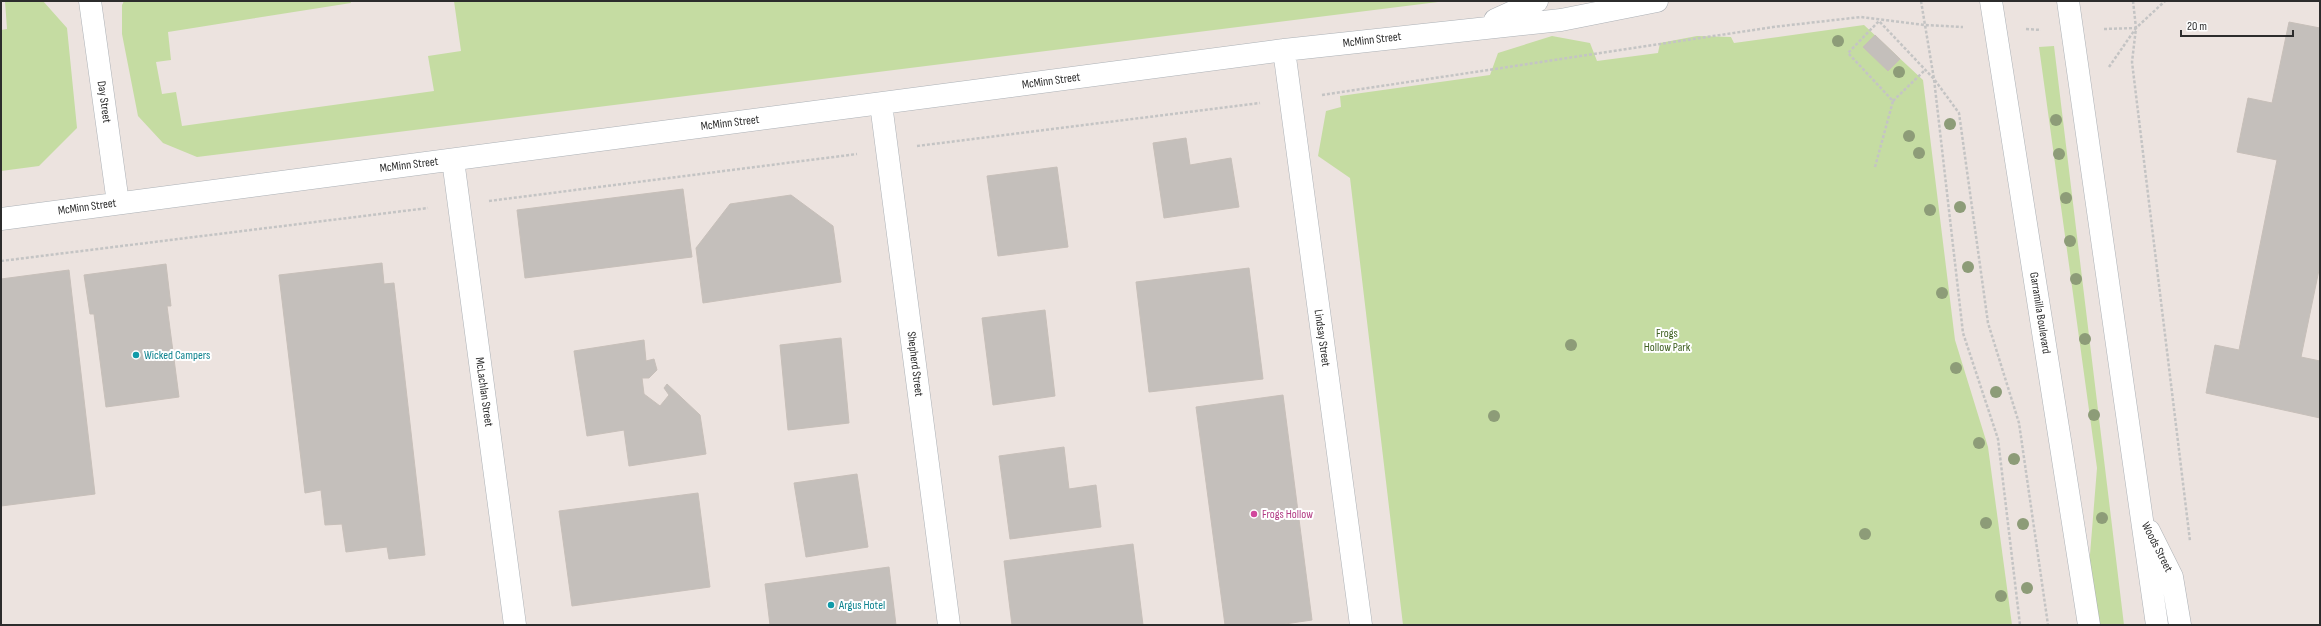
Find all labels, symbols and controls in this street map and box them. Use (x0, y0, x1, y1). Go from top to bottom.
scale bar (2181, 12, 2293, 38)
text: 20 m (2187, 19, 2207, 34)
street label: McMinn Street (1342, 29, 1402, 51)
street label: McMinn Street (1021, 69, 1081, 93)
street label: Day Street (94, 80, 114, 124)
street label: McMinn Street (700, 112, 760, 134)
street label: McMinn Street (379, 154, 439, 176)
street label: McMinn Street (57, 195, 117, 219)
street label: Garramilla Boulevard (2026, 271, 2054, 355)
street label: Lindsay Street (1311, 309, 1333, 368)
park label: Frogs Hollow Park (1644, 326, 1691, 355)
street label: Shepherd Street (904, 331, 926, 398)
place label: Wicked Campers (144, 348, 210, 363)
marker: Wicked Campers (131, 350, 141, 360)
street label: McLachlan Street (472, 356, 496, 428)
place label: Frogs Hollow (1262, 507, 1313, 522)
marker: Frogs Hollow (1249, 509, 1259, 519)
street label: Woods Street (2138, 519, 2176, 575)
place label: Argus Hotel (838, 598, 885, 613)
marker: Argus Hotel (826, 600, 836, 610)

